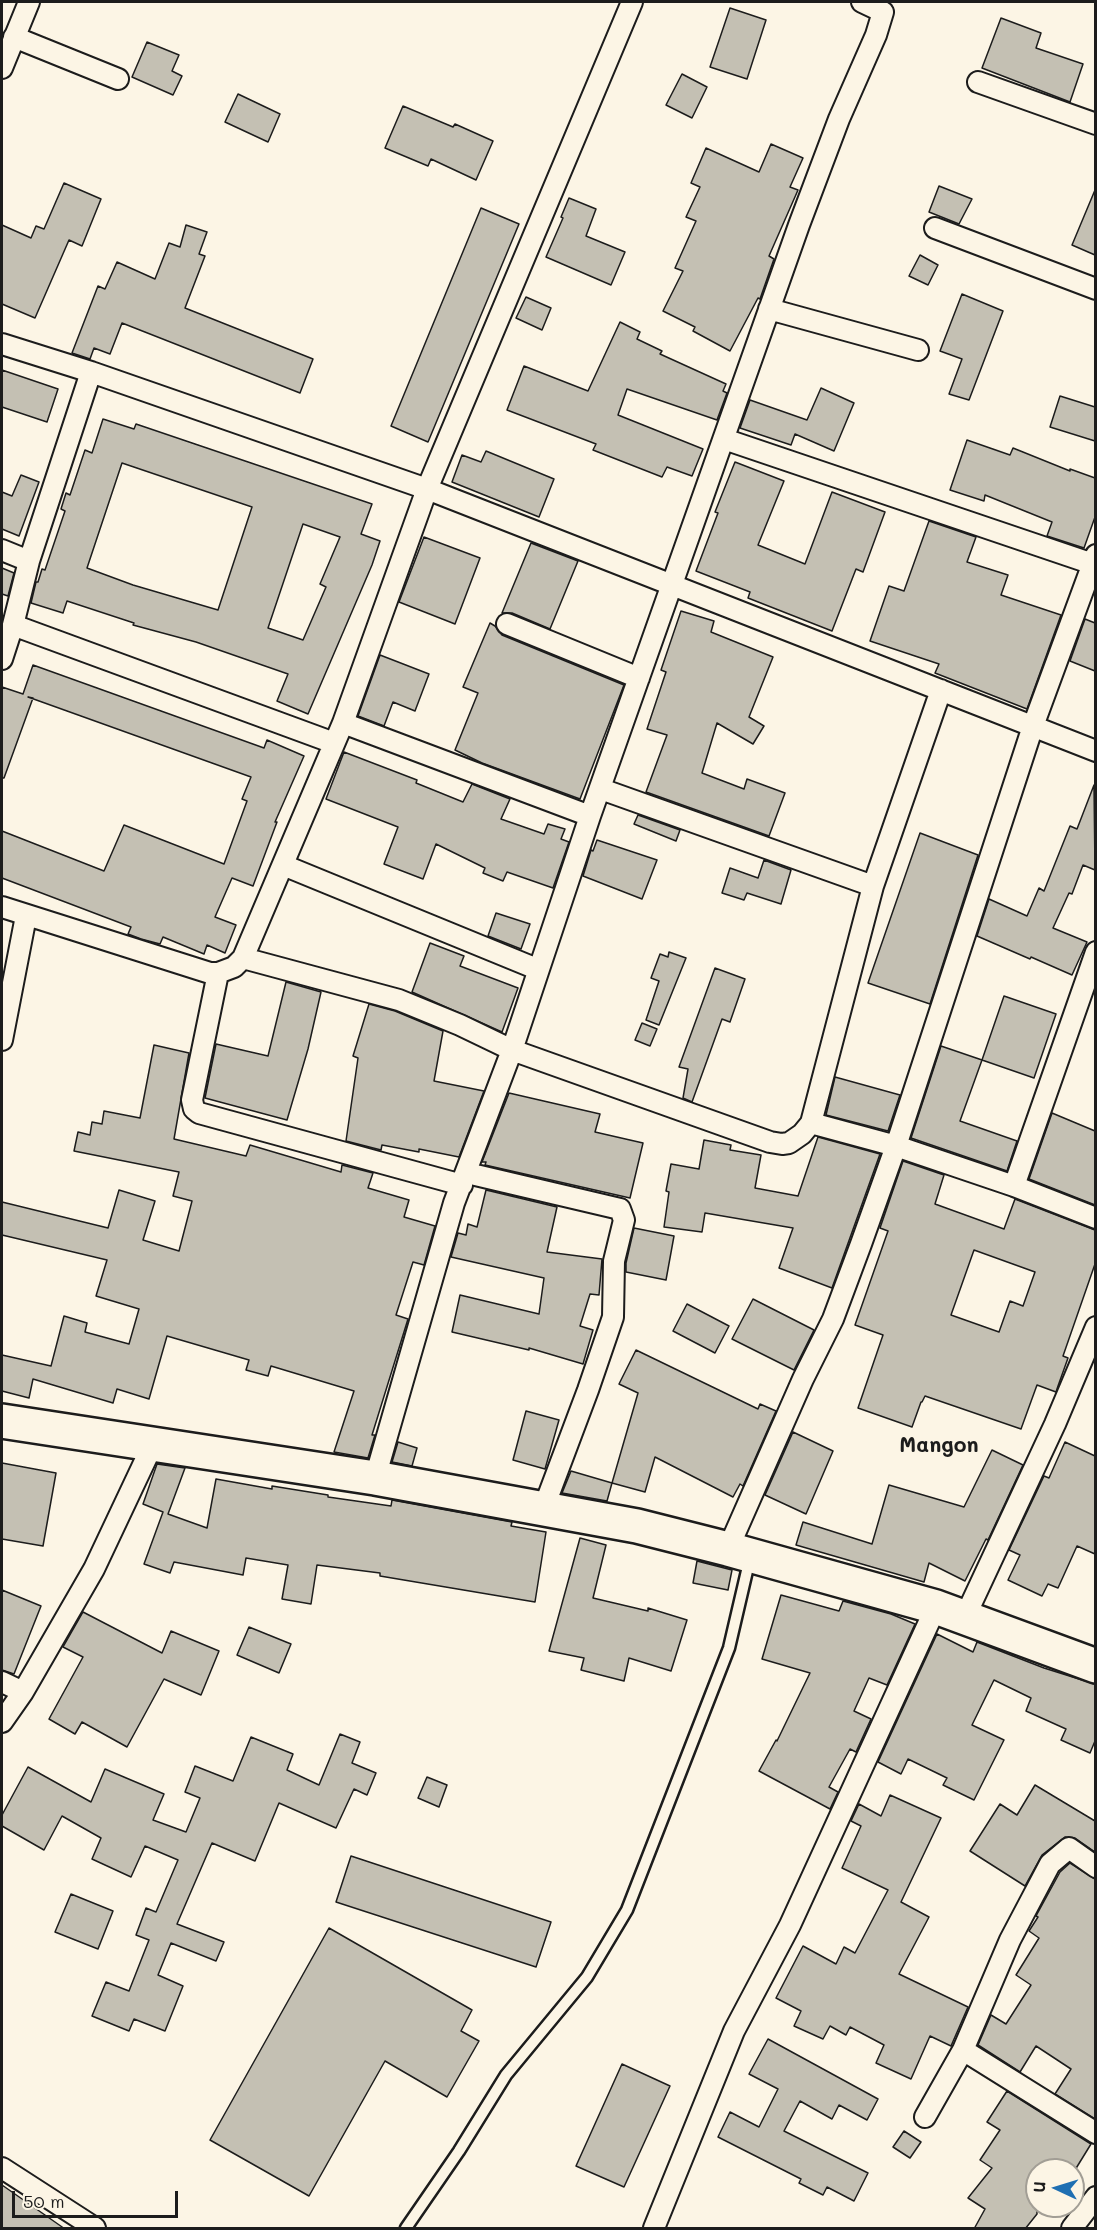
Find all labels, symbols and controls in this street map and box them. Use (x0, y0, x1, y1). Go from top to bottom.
district label: Mangon (899, 1433, 979, 1459)
north arrow (1025, 2158, 1085, 2218)
scale bar (15, 2179, 182, 2217)
text: U (1028, 2181, 1049, 2193)
text: 50 m (23, 2189, 65, 2213)

